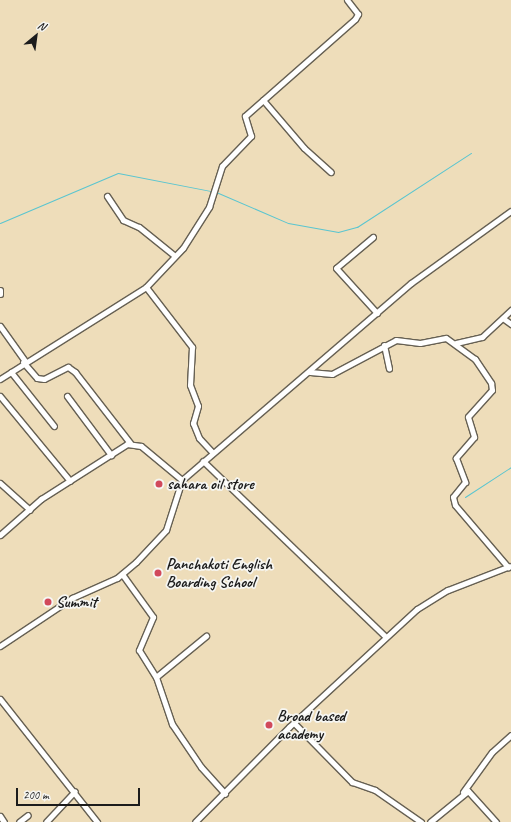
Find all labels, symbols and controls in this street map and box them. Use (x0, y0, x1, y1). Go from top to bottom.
north arrow (16, 16, 56, 56)
text: N (35, 18, 48, 33)
place label: sahara oil store (167, 474, 253, 494)
marker: sahara oil store (154, 479, 164, 489)
place label: Panchakoti English Boarding School (166, 554, 272, 592)
marker: Panchakoti English Boarding School (153, 568, 163, 578)
place label: Summit (56, 592, 97, 612)
marker: Summit (43, 597, 53, 607)
place label: Broad based academy (277, 706, 345, 744)
marker: Broad based academy (264, 720, 274, 730)
scale bar (18, 780, 142, 806)
text: 200 m (23, 787, 49, 803)

